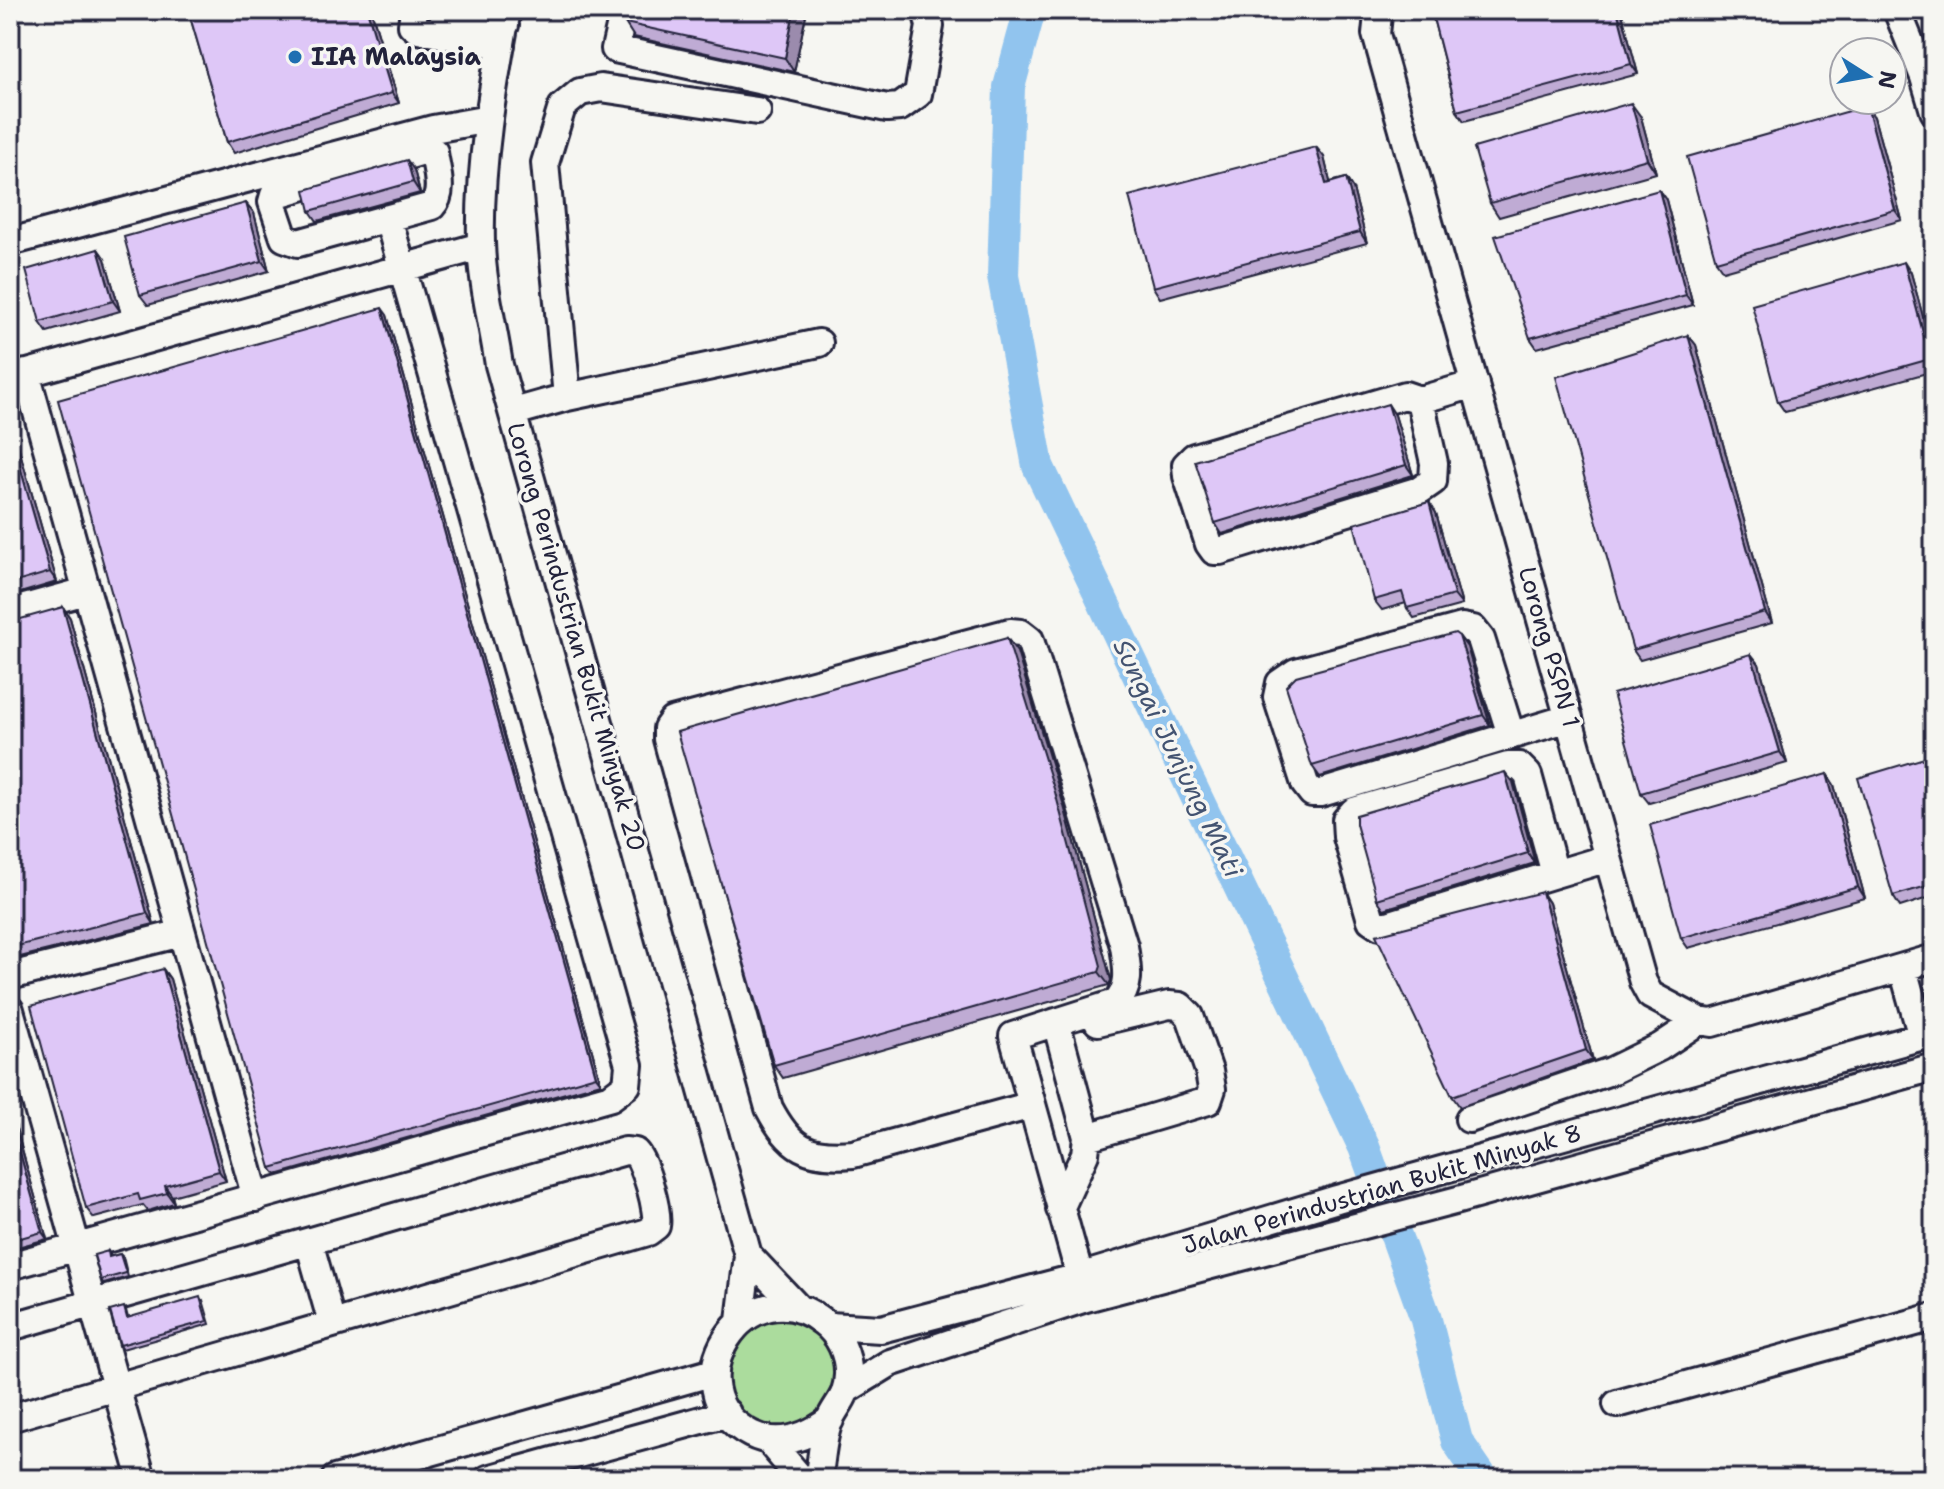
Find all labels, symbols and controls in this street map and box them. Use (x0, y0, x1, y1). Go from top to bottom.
north arrow (1828, 36, 1908, 116)
place label: IIA Malaysia (311, 41, 481, 73)
marker: IIA Malaysia (286, 48, 304, 66)
text: N (1871, 68, 1903, 91)
street label: Lorong Perindustrian Bukit Minyak 20 (499, 419, 653, 855)
street label: Lorong PSPN 1 (1511, 563, 1587, 731)
water label: Sungai Junjung Mati (1105, 633, 1252, 883)
street label: Jalan Perindustrian Bukit Minyak 8 (1179, 1117, 1585, 1261)

